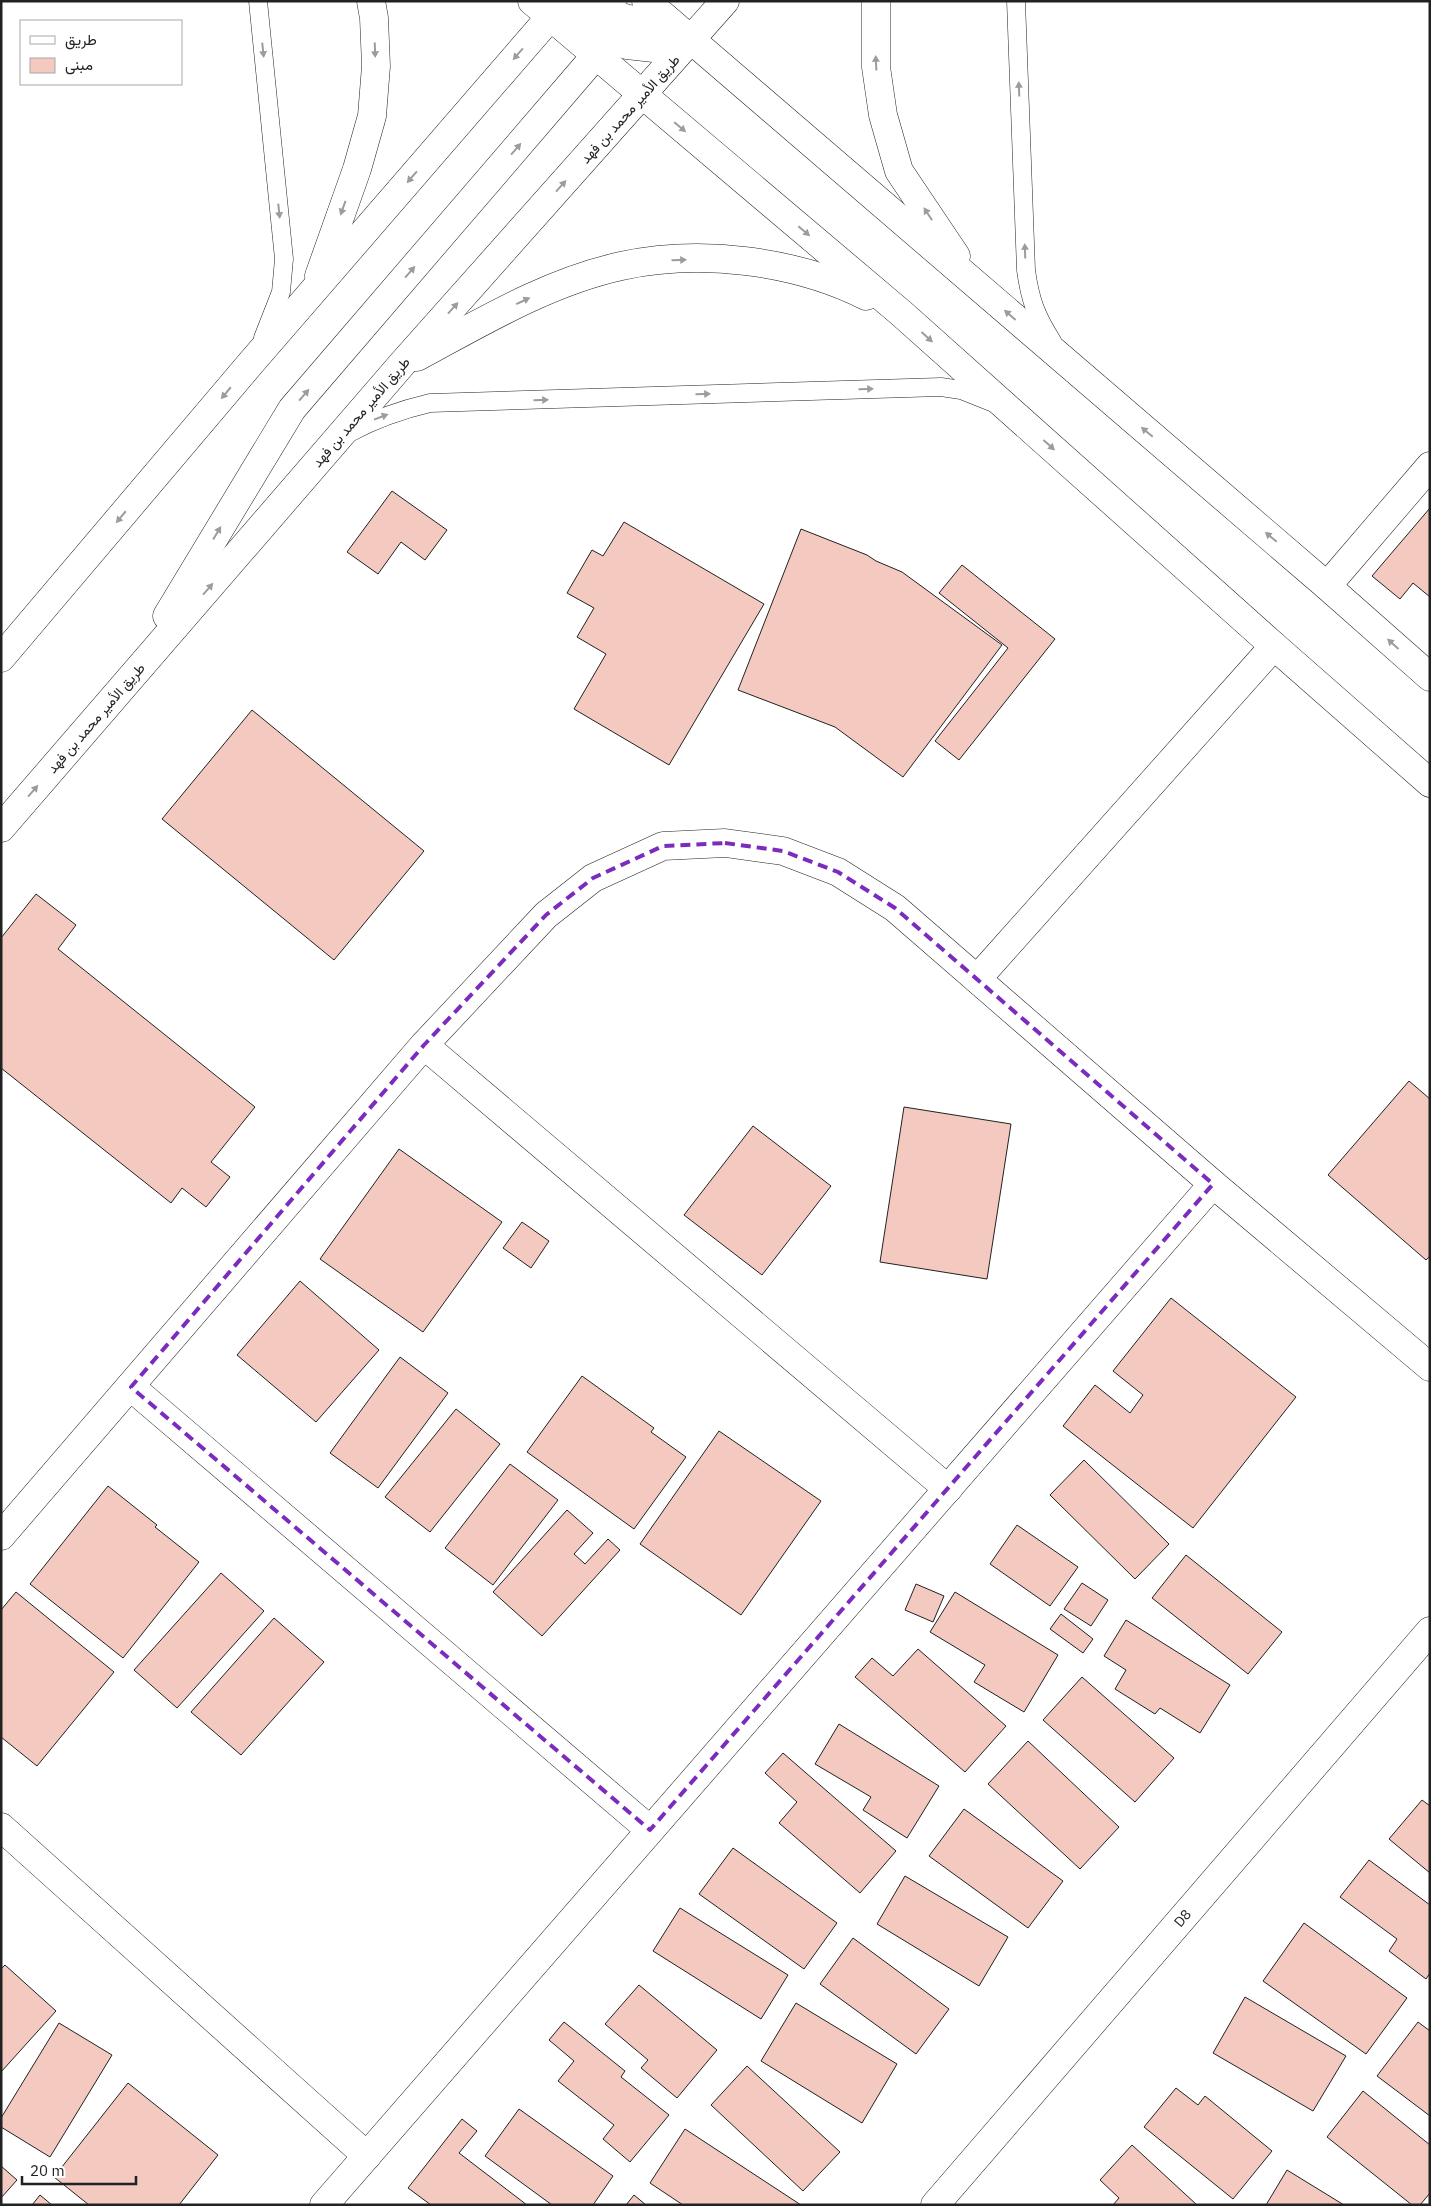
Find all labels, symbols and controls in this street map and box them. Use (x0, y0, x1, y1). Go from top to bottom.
legend (20, 20, 182, 85)
text: طريق (65, 30, 97, 50)
one-way arrow (259, 42, 267, 58)
one-way arrow (371, 42, 379, 58)
one-way arrow (513, 47, 524, 60)
street label: طريق الأمير محمد بن فهد (576, 51, 684, 167)
text: مبنى (65, 55, 93, 75)
one-way arrow (872, 55, 880, 71)
one-way arrow (1015, 81, 1023, 97)
one-way arrow (673, 121, 686, 132)
one-way arrow (510, 143, 521, 156)
one-way arrow (406, 170, 418, 182)
one-way arrow (555, 181, 567, 193)
one-way arrow (339, 201, 347, 216)
one-way arrow (275, 204, 283, 220)
one-way arrow (923, 208, 933, 221)
one-way arrow (797, 226, 810, 237)
one-way arrow (1021, 243, 1029, 259)
one-way arrow (671, 256, 687, 264)
one-way arrow (404, 266, 415, 279)
one-way arrow (516, 297, 530, 305)
one-way arrow (447, 302, 459, 314)
one-way arrow (1005, 309, 1017, 321)
one-way arrow (921, 331, 933, 343)
street label: طريق الأمير محمد بن فهد (308, 353, 414, 471)
one-way arrow (858, 385, 874, 393)
one-way arrow (221, 386, 232, 399)
one-way arrow (298, 389, 309, 402)
one-way arrow (696, 390, 712, 398)
one-way arrow (533, 395, 549, 403)
one-way arrow (374, 413, 389, 421)
one-way arrow (1141, 427, 1153, 438)
one-way arrow (1042, 439, 1054, 451)
one-way arrow (116, 510, 127, 523)
one-way arrow (213, 526, 222, 539)
one-way arrow (1264, 532, 1277, 543)
one-way arrow (203, 582, 214, 595)
one-way arrow (1388, 638, 1400, 650)
street label: طريق الأمير محمد بن فهد (43, 659, 149, 777)
one-way arrow (27, 785, 39, 797)
street label: D8 (1170, 1905, 1195, 1931)
scale bar (22, 2154, 136, 2186)
text: 20 m (30, 2161, 65, 2180)

